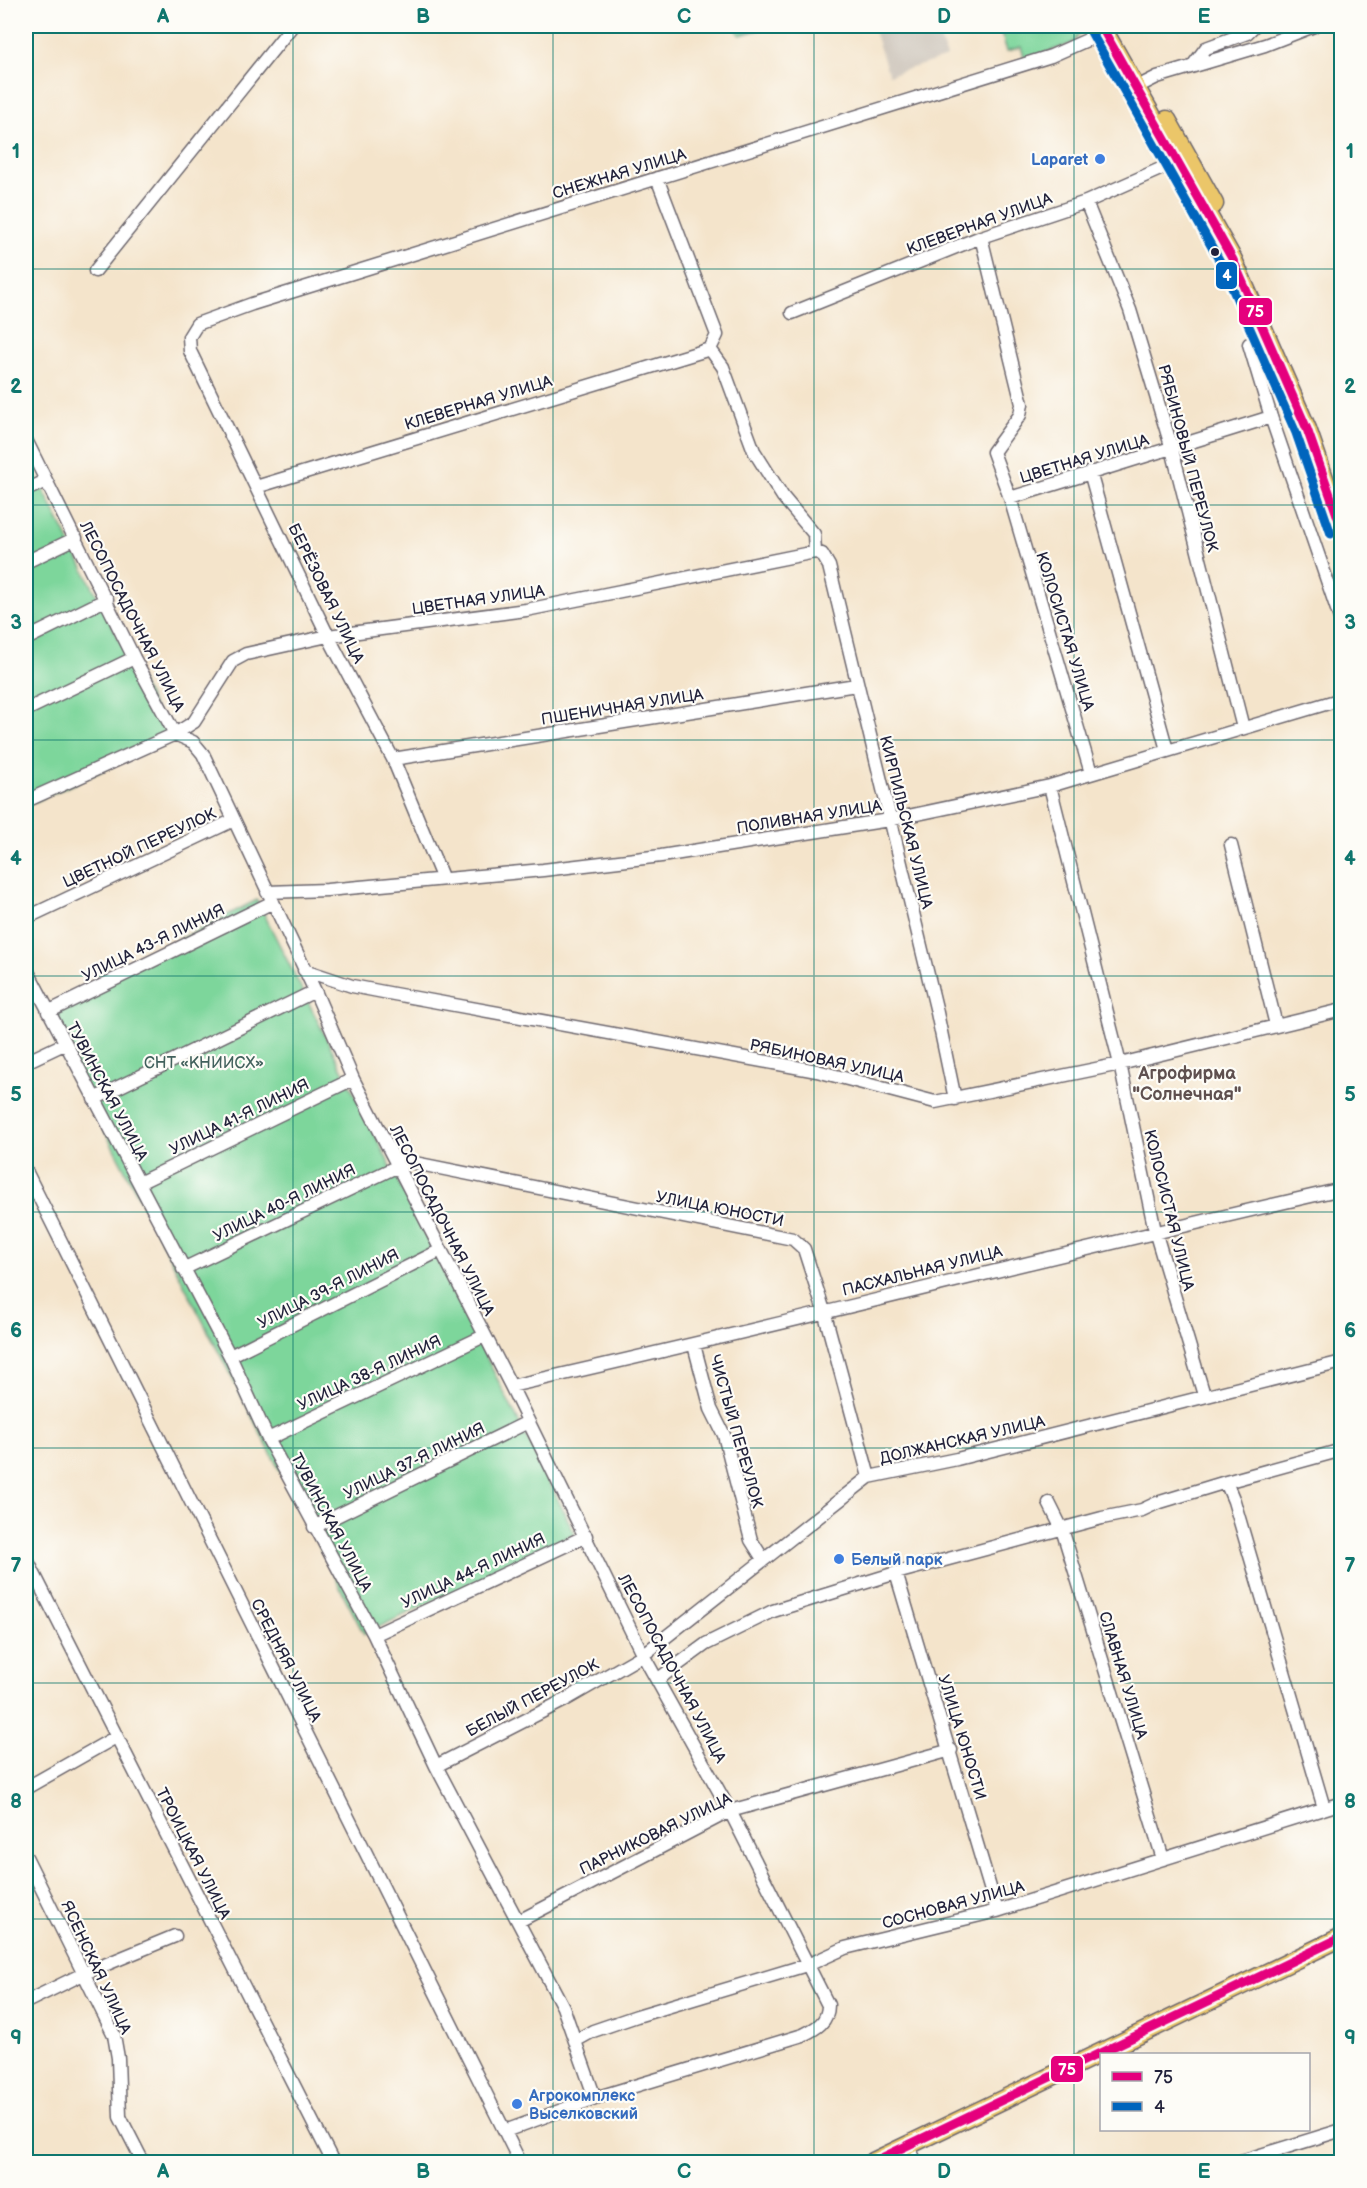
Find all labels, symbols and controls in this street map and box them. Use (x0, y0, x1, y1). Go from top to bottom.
text: A (156, 5, 170, 29)
text: B (416, 5, 430, 29)
text: C (677, 5, 691, 29)
text: D (937, 5, 951, 29)
text: E (1198, 5, 1211, 29)
text: 1 (12, 140, 20, 164)
text: 1 (1346, 140, 1354, 164)
street label: СНЕЖНАЯ УЛИЦА (550, 145, 689, 204)
place label: Laparet (1031, 151, 1089, 170)
marker: Laparet (1093, 152, 1107, 166)
street label: КЛЕВЕРНАЯ УЛИЦА (904, 189, 1055, 260)
unlabelled marker (1209, 246, 1221, 258)
line badge: 4 (1215, 261, 1238, 290)
text: 4 (1222, 267, 1232, 286)
line badge: 75 (1238, 297, 1273, 326)
text: 75 (1246, 303, 1264, 322)
street label: РЯБИНОВЫЙ ПЕРЕУЛОК (1153, 362, 1222, 555)
street label: КЛЕВЕРНАЯ УЛИЦА (402, 372, 555, 435)
text: 2 (10, 375, 22, 399)
text: 2 (1344, 375, 1356, 399)
street label: ЦВЕТНАЯ УЛИЦА (1018, 431, 1151, 488)
street label: ЛЕСОПОСАДОЧНАЯ УЛИЦА (75, 517, 188, 715)
street label: БЕРЁЗОВАЯ УЛИЦА (284, 520, 369, 667)
street label: КОЛОСИСТАЯ УЛИЦА (1031, 550, 1098, 714)
street label: ЦВЕТНАЯ УЛИЦА (411, 582, 546, 619)
text: 3 (10, 611, 22, 635)
text: 3 (1344, 611, 1356, 635)
street label: ПШЕНИЧНАЯ УЛИЦА (540, 685, 705, 730)
street label: КИРПИЛЬСКАЯ УЛИЦА (875, 734, 936, 911)
street label: ПОЛИВНАЯ УЛИЦА (735, 797, 884, 838)
street label: ЦВЕТНОЙ ПЕРЕУЛОК (60, 804, 220, 892)
text: 4 (10, 847, 22, 871)
text: 4 (1344, 847, 1356, 871)
street label: УЛИЦА 43-Я ЛИНИЯ (79, 900, 228, 986)
street label: ТУВИНСКАЯ УЛИЦА (62, 1019, 151, 1165)
street label: РЯБИНОВАЯ УЛИЦА (748, 1036, 906, 1087)
park label: СНТ «КНИИСХ» (144, 1054, 264, 1073)
district label: Агрофирма "Солнечная" (1132, 1063, 1242, 1105)
street label: УЛИЦА 41-Я ЛИНИЯ (167, 1075, 313, 1159)
text: 5 (10, 1083, 22, 1107)
text: 5 (1344, 1083, 1356, 1107)
street label: ЛЕСОПОСАДОЧНАЯ УЛИЦА (385, 1121, 498, 1319)
street label: КОЛОСИСТАЯ УЛИЦА (1139, 1128, 1198, 1293)
street label: УЛИЦА 40-Я ЛИНИЯ (210, 1161, 359, 1246)
street label: УЛИЦА ЮНОСТИ (654, 1188, 785, 1231)
street label: ПАСХАЛЬНАЯ УЛИЦА (840, 1242, 1005, 1301)
street label: УЛИЦА 39-Я ЛИНИЯ (255, 1245, 403, 1333)
text: 6 (10, 1319, 22, 1343)
text: 6 (1344, 1319, 1356, 1343)
street label: УЛИЦА 38-Я ЛИНИЯ (295, 1332, 444, 1415)
street label: ЧИСТЫЙ ПЕРЕУЛОК (705, 1353, 767, 1511)
street label: ДОЛЖАНСКАЯ УЛИЦА (878, 1412, 1047, 1469)
street label: УЛИЦА 37-Я ЛИНИЯ (341, 1419, 488, 1504)
street label: ТУВИНСКАЯ УЛИЦА (286, 1450, 375, 1596)
street label: УЛИЦА 44-Я ЛИНИЯ (399, 1530, 549, 1613)
place label: Белый парк (851, 1551, 943, 1570)
marker: Белый парк (832, 1552, 846, 1566)
text: 7 (10, 1554, 22, 1578)
text: 7 (1344, 1554, 1356, 1578)
street label: ЛЕСОПОСАДОЧНАЯ УЛИЦА (613, 1570, 730, 1767)
street label: СРЕДНЯЯ УЛИЦА (246, 1596, 325, 1726)
street label: СЛАВНАЯ УЛИЦА (1094, 1609, 1151, 1742)
street label: БЕЛЫЙ ПЕРЕУЛОК (463, 1655, 603, 1741)
street label: УЛИЦА ЮНОСТИ (934, 1673, 990, 1802)
street label: ТРОИЦКАЯ УЛИЦА (151, 1785, 234, 1923)
street label: ПАРНИКОВАЯ УЛИЦА (577, 1789, 735, 1879)
text: 8 (10, 1790, 22, 1814)
text: 8 (1344, 1790, 1356, 1814)
street label: СОСНОВАЯ УЛИЦА (880, 1877, 1027, 1934)
street label: ЯСЕНСКАЯ УЛИЦА (56, 1898, 135, 2038)
text: 9 (10, 2026, 22, 2050)
text: 9 (1344, 2026, 1356, 2050)
legend (1100, 2053, 1310, 2131)
line badge: 75 (1050, 2055, 1084, 2083)
text: 75 (1058, 2061, 1076, 2080)
text: 75 (1154, 2067, 1173, 2088)
place label: Агрокомплекс Выселковский (528, 2087, 638, 2124)
marker: Агрокомплекс Выселковский (510, 2097, 524, 2111)
text: 4 (1154, 2097, 1165, 2118)
text: A (156, 2160, 170, 2184)
text: B (416, 2160, 430, 2184)
text: C (677, 2160, 691, 2184)
text: D (937, 2160, 951, 2184)
text: E (1198, 2160, 1211, 2184)

